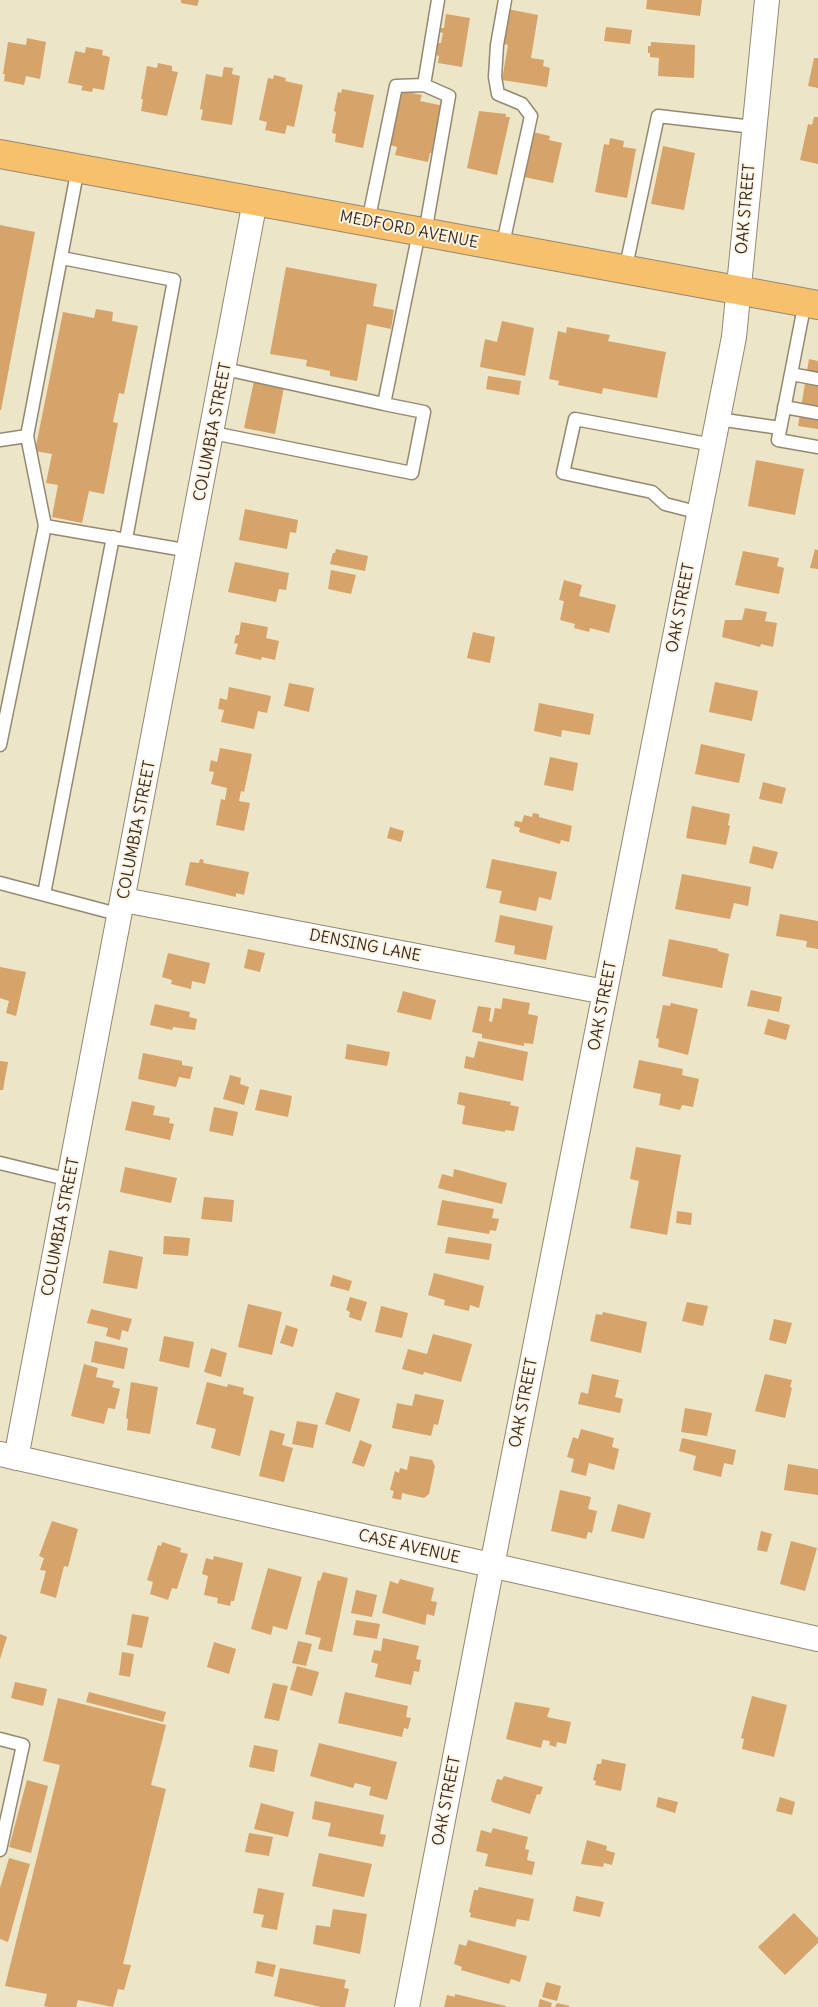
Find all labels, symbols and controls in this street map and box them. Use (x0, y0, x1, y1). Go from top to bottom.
street label: OAK STREET (732, 163, 760, 255)
street label: MEDFORD AVENUE (338, 207, 480, 253)
street label: COLUMBIA STREET (190, 361, 236, 503)
street label: OAK STREET (663, 562, 699, 654)
street label: COLUMBIA STREET (114, 759, 160, 901)
street label: DENSING LANE (307, 926, 423, 966)
street label: OAK STREET (585, 960, 621, 1052)
street label: COLUMBIA STREET (38, 1156, 84, 1298)
street label: OAK STREET (506, 1357, 542, 1449)
street label: CASE AVENUE (356, 1526, 462, 1568)
street label: OAK STREET (429, 1755, 465, 1847)

